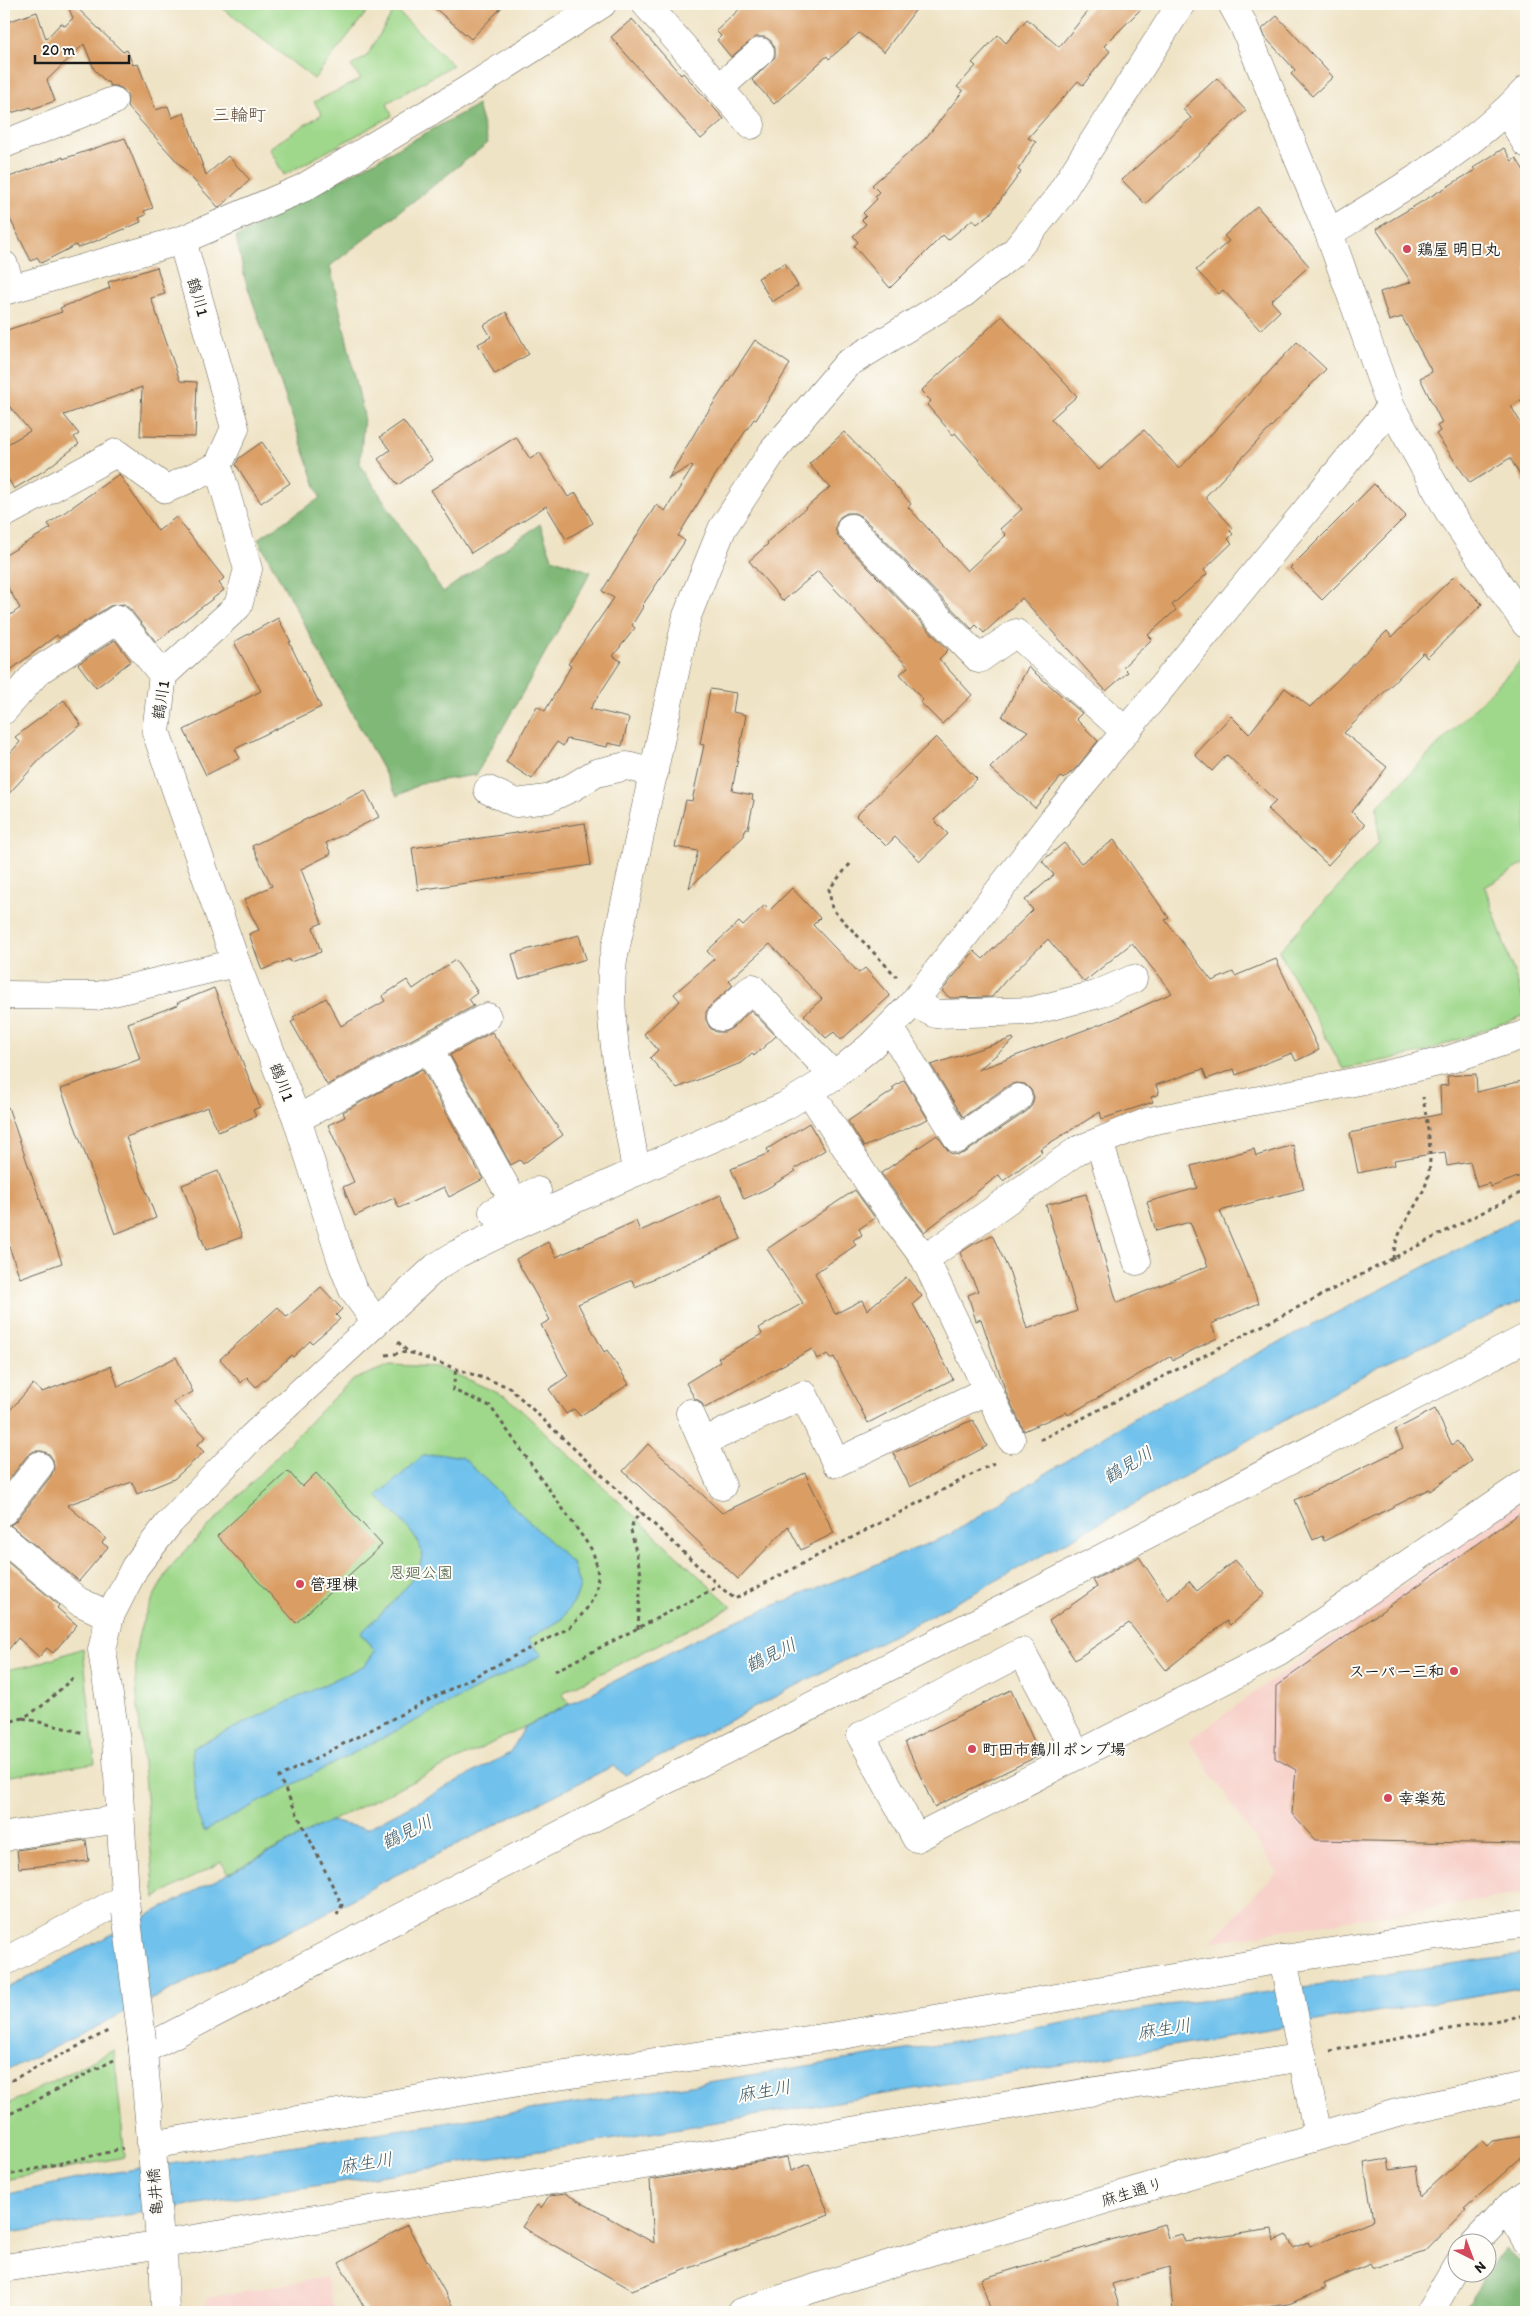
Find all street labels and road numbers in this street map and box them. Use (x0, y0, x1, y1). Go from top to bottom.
street label: 鶴川1 (183, 275, 213, 319)
street label: 鶴川1 (149, 678, 174, 721)
street label: 鶴川1 (266, 1060, 298, 1104)
street label: 亀井橋 (143, 2167, 167, 2217)
street label: 麻生通り (1099, 2174, 1165, 2210)

